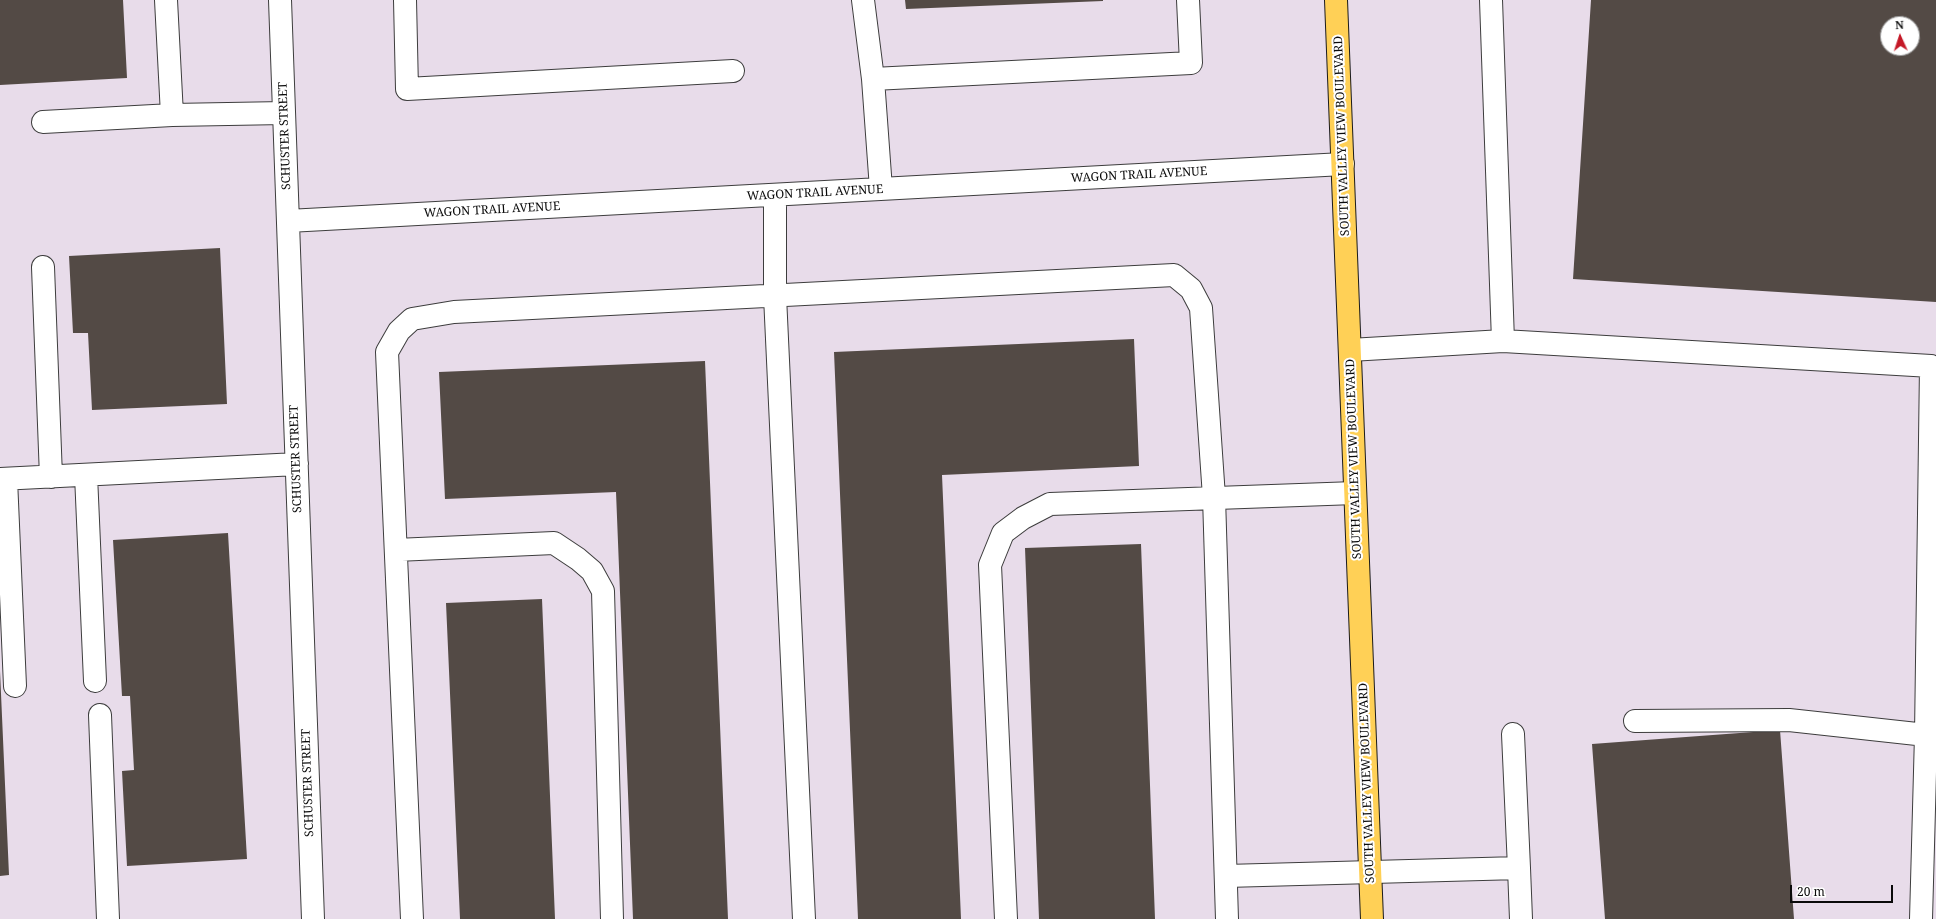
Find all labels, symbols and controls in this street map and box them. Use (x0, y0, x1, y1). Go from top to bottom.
north arrow (1880, 16, 1920, 56)
text: N (1895, 17, 1904, 32)
street label: SOUTH VALLEY VIEW BOULEVARD (1331, 36, 1353, 236)
street label: SCHUSTER STREET (276, 82, 294, 190)
street label: WAGON TRAIL AVENUE (1070, 164, 1208, 186)
street label: WAGON TRAIL AVENUE (746, 182, 884, 204)
street label: WAGON TRAIL AVENUE (423, 199, 561, 221)
street label: SOUTH VALLEY VIEW BOULEVARD (1343, 359, 1365, 559)
street label: SCHUSTER STREET (287, 405, 305, 513)
street label: SOUTH VALLEY VIEW BOULEVARD (1356, 683, 1378, 883)
street label: SCHUSTER STREET (299, 729, 317, 837)
scale bar (1792, 877, 1895, 903)
text: 20 m (1797, 883, 1825, 900)

